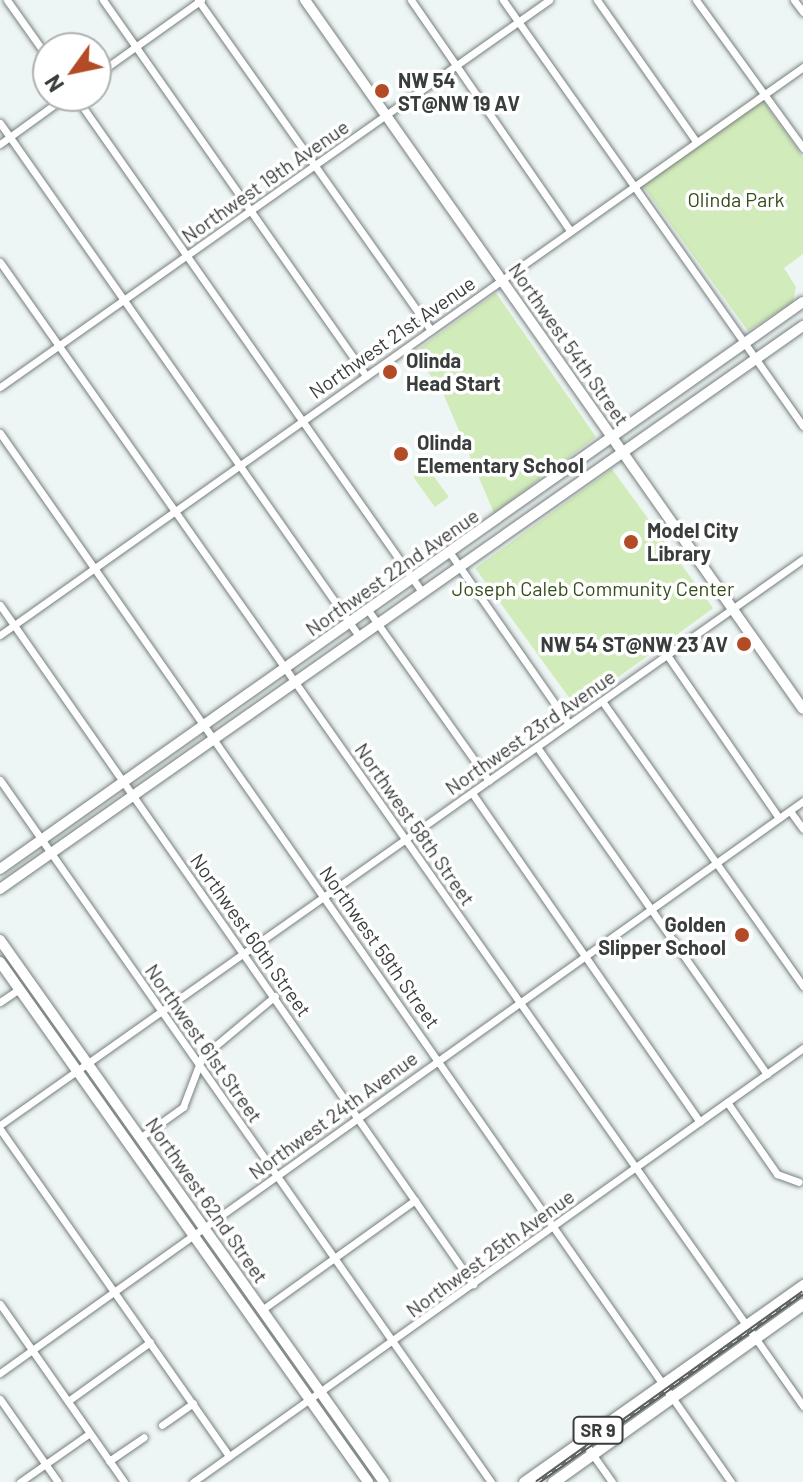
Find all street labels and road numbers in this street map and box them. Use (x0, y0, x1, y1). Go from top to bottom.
street label: Northwest 19th Avenue (177, 114, 353, 248)
street label: Northwest 54th Street (504, 258, 634, 430)
street label: Northwest 21st Avenue (304, 271, 480, 403)
street label: Northwest 22nd Avenue (301, 503, 483, 641)
street label: Northwest 23rd Avenue (440, 664, 620, 800)
street label: Northwest 58th Street (350, 738, 480, 910)
street label: Northwest 60th Street (186, 849, 316, 1021)
street label: Northwest 59th Street (315, 861, 445, 1033)
street label: Northwest 61st Street (140, 959, 268, 1127)
street label: Northwest 24th Avenue (244, 1046, 422, 1184)
street label: Northwest 62nd Street (141, 1113, 273, 1287)
street label: Northwest 25th Avenue (401, 1184, 579, 1322)
road number: SR 9 (572, 1416, 624, 1444)

